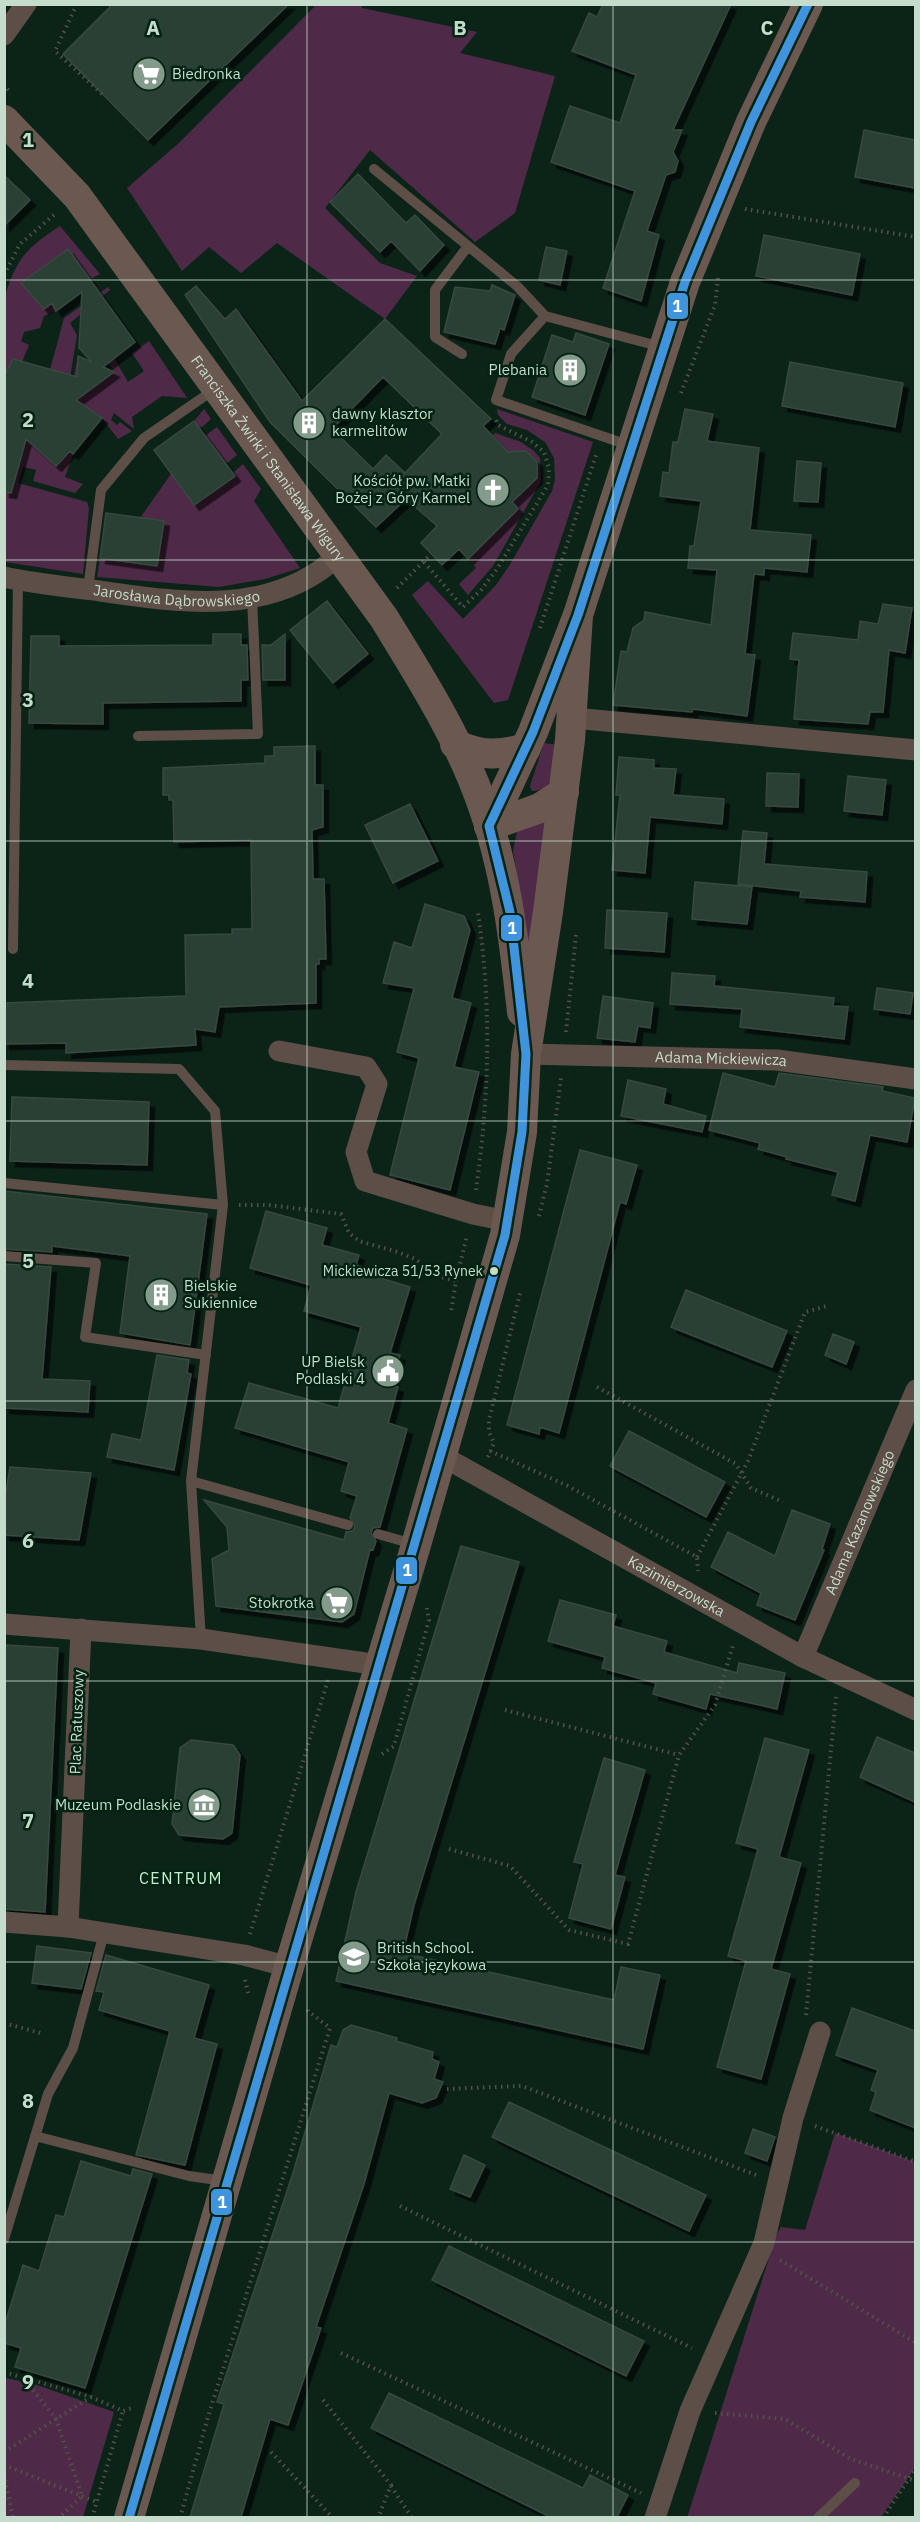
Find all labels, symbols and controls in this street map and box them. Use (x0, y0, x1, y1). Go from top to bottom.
text: A (146, 14, 160, 41)
text: B (453, 14, 467, 41)
text: C (760, 14, 774, 41)
supermarket icon: Biedronka (131, 56, 167, 92)
place label: Biedronka (172, 64, 241, 83)
text: 1 (22, 126, 34, 153)
line badge: 1 (666, 292, 689, 320)
text: 1 (672, 296, 682, 316)
street label: Franciszka Żwirki i Stanisława Wigury (187, 351, 350, 565)
building icon: Plebania (552, 352, 588, 388)
place label: Plebania (489, 360, 547, 379)
place label: dawny klasztor karmelitów (332, 404, 433, 440)
building icon: dawny klasztor karmelitów (291, 405, 327, 441)
text: 2 (22, 406, 34, 433)
place label: Kościół pw. Matki Bożej z Góry Karmel (335, 471, 470, 507)
church icon: Kościół pw. Matki Bożej z Góry Karmel (475, 472, 511, 508)
street label: Jarosława Dąbrowskiego (92, 580, 261, 610)
text: 3 (22, 686, 34, 713)
line badge: 1 (500, 914, 523, 942)
text: 1 (507, 918, 517, 938)
text: 4 (22, 967, 34, 994)
street label: Adama Mickiewicza (655, 1047, 788, 1070)
text: 5 (22, 1247, 34, 1274)
place label: Mickiewicza 51/53 Rynek (323, 1262, 484, 1280)
marker: Mickiewicza 51/53 Rynek (488, 1265, 500, 1277)
place label: Bielskie Sukiennice (184, 1276, 258, 1312)
building icon: Bielskie Sukiennice (143, 1277, 179, 1313)
place label: UP Bielsk Podlaski 4 (296, 1352, 365, 1388)
public building icon: UP Bielsk Podlaski 4 (370, 1353, 406, 1389)
street label: Adama Kazanowskiego (820, 1447, 898, 1597)
text: 6 (22, 1527, 34, 1554)
street label: Kazimierzowska (624, 1551, 728, 1621)
line badge: 1 (395, 1556, 418, 1585)
text: 1 (402, 1560, 412, 1580)
supermarket icon: Stokrotka (319, 1585, 355, 1621)
place label: Stokrotka (249, 1593, 314, 1612)
street label: Plac Ratuszowy (65, 1669, 88, 1775)
museum icon: Muzeum Podlaskie (186, 1787, 222, 1823)
place label: Muzeum Podlaskie (55, 1795, 181, 1814)
text: 7 (22, 1807, 34, 1834)
district label: CENTRUM (139, 1868, 223, 1888)
place label: British School. Szkoła językowa (377, 1938, 486, 1974)
school or university icon: British School. Szkoła językowa (336, 1939, 372, 1975)
text: 8 (22, 2087, 34, 2114)
line badge: 1 (210, 2188, 233, 2216)
text: 1 (217, 2192, 227, 2212)
text: 9 (22, 2368, 34, 2395)

